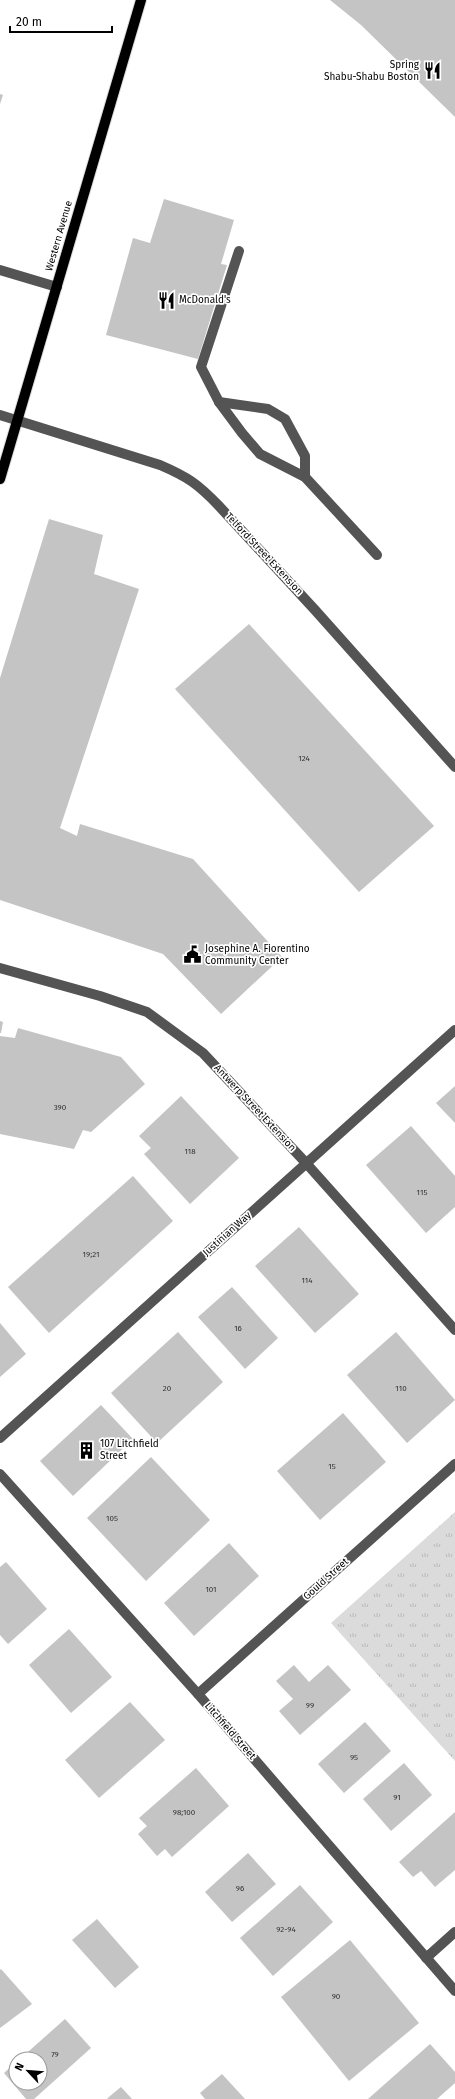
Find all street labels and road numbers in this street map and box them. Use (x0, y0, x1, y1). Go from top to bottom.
street label: Western Avenue (43, 199, 75, 273)
street label: Telford Street Extension (223, 510, 305, 598)
street label: Antwerp Street Extension (212, 1062, 298, 1154)
street label: Justinian Way (200, 1209, 254, 1259)
street label: Gould Street (301, 1555, 351, 1602)
street label: Litchfield Street (202, 1700, 258, 1762)

